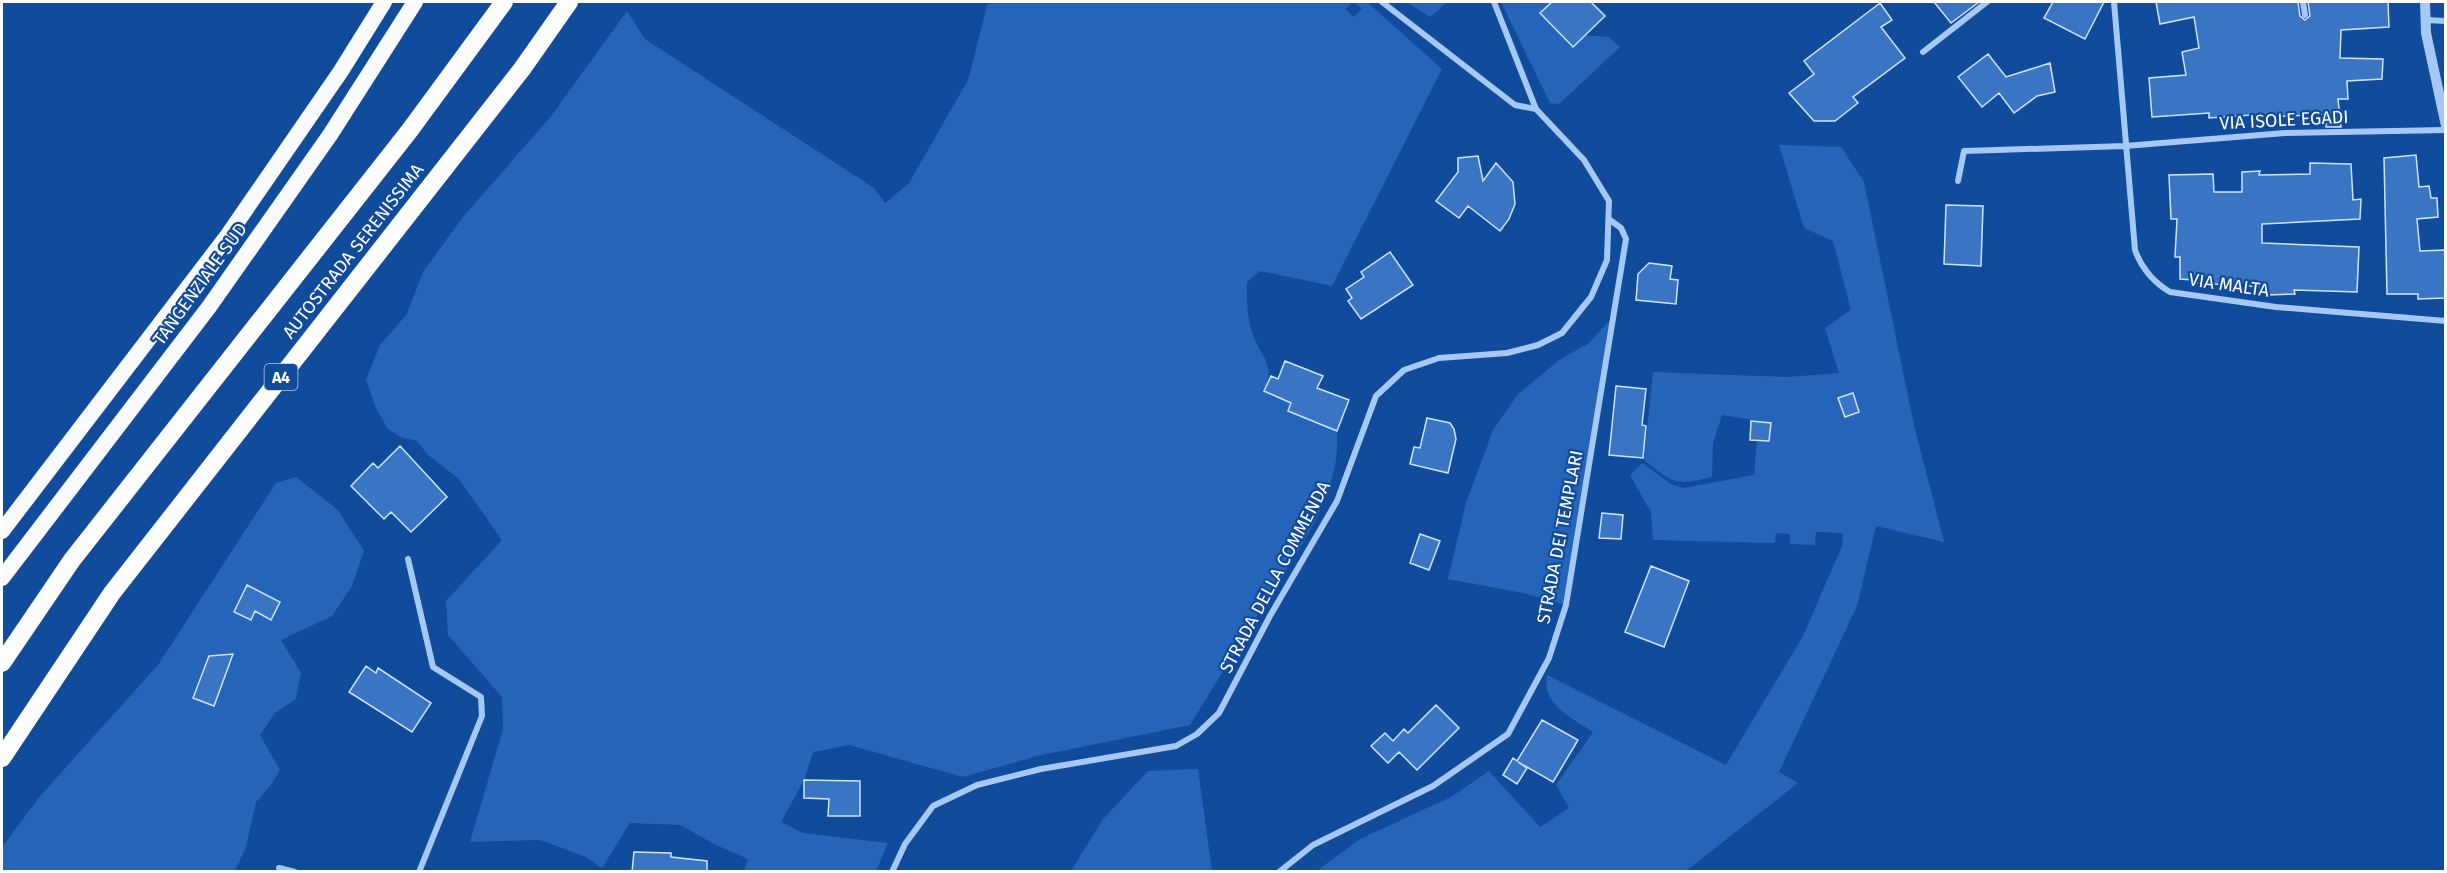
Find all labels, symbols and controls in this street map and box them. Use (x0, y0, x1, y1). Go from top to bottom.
street label: VIA ISOLE EGADI (2219, 106, 2349, 134)
street label: AUTOSTRADA SERENISSIMA (278, 159, 429, 343)
street label: TANGENZIALE SUD (148, 218, 252, 350)
street label: VIA MALTA (2187, 268, 2271, 302)
road number: A4 (264, 364, 298, 390)
street label: STRADA DEI TEMPLARI (1532, 448, 1588, 626)
street label: STRADA DELLA COMMENDA (1215, 477, 1335, 677)

